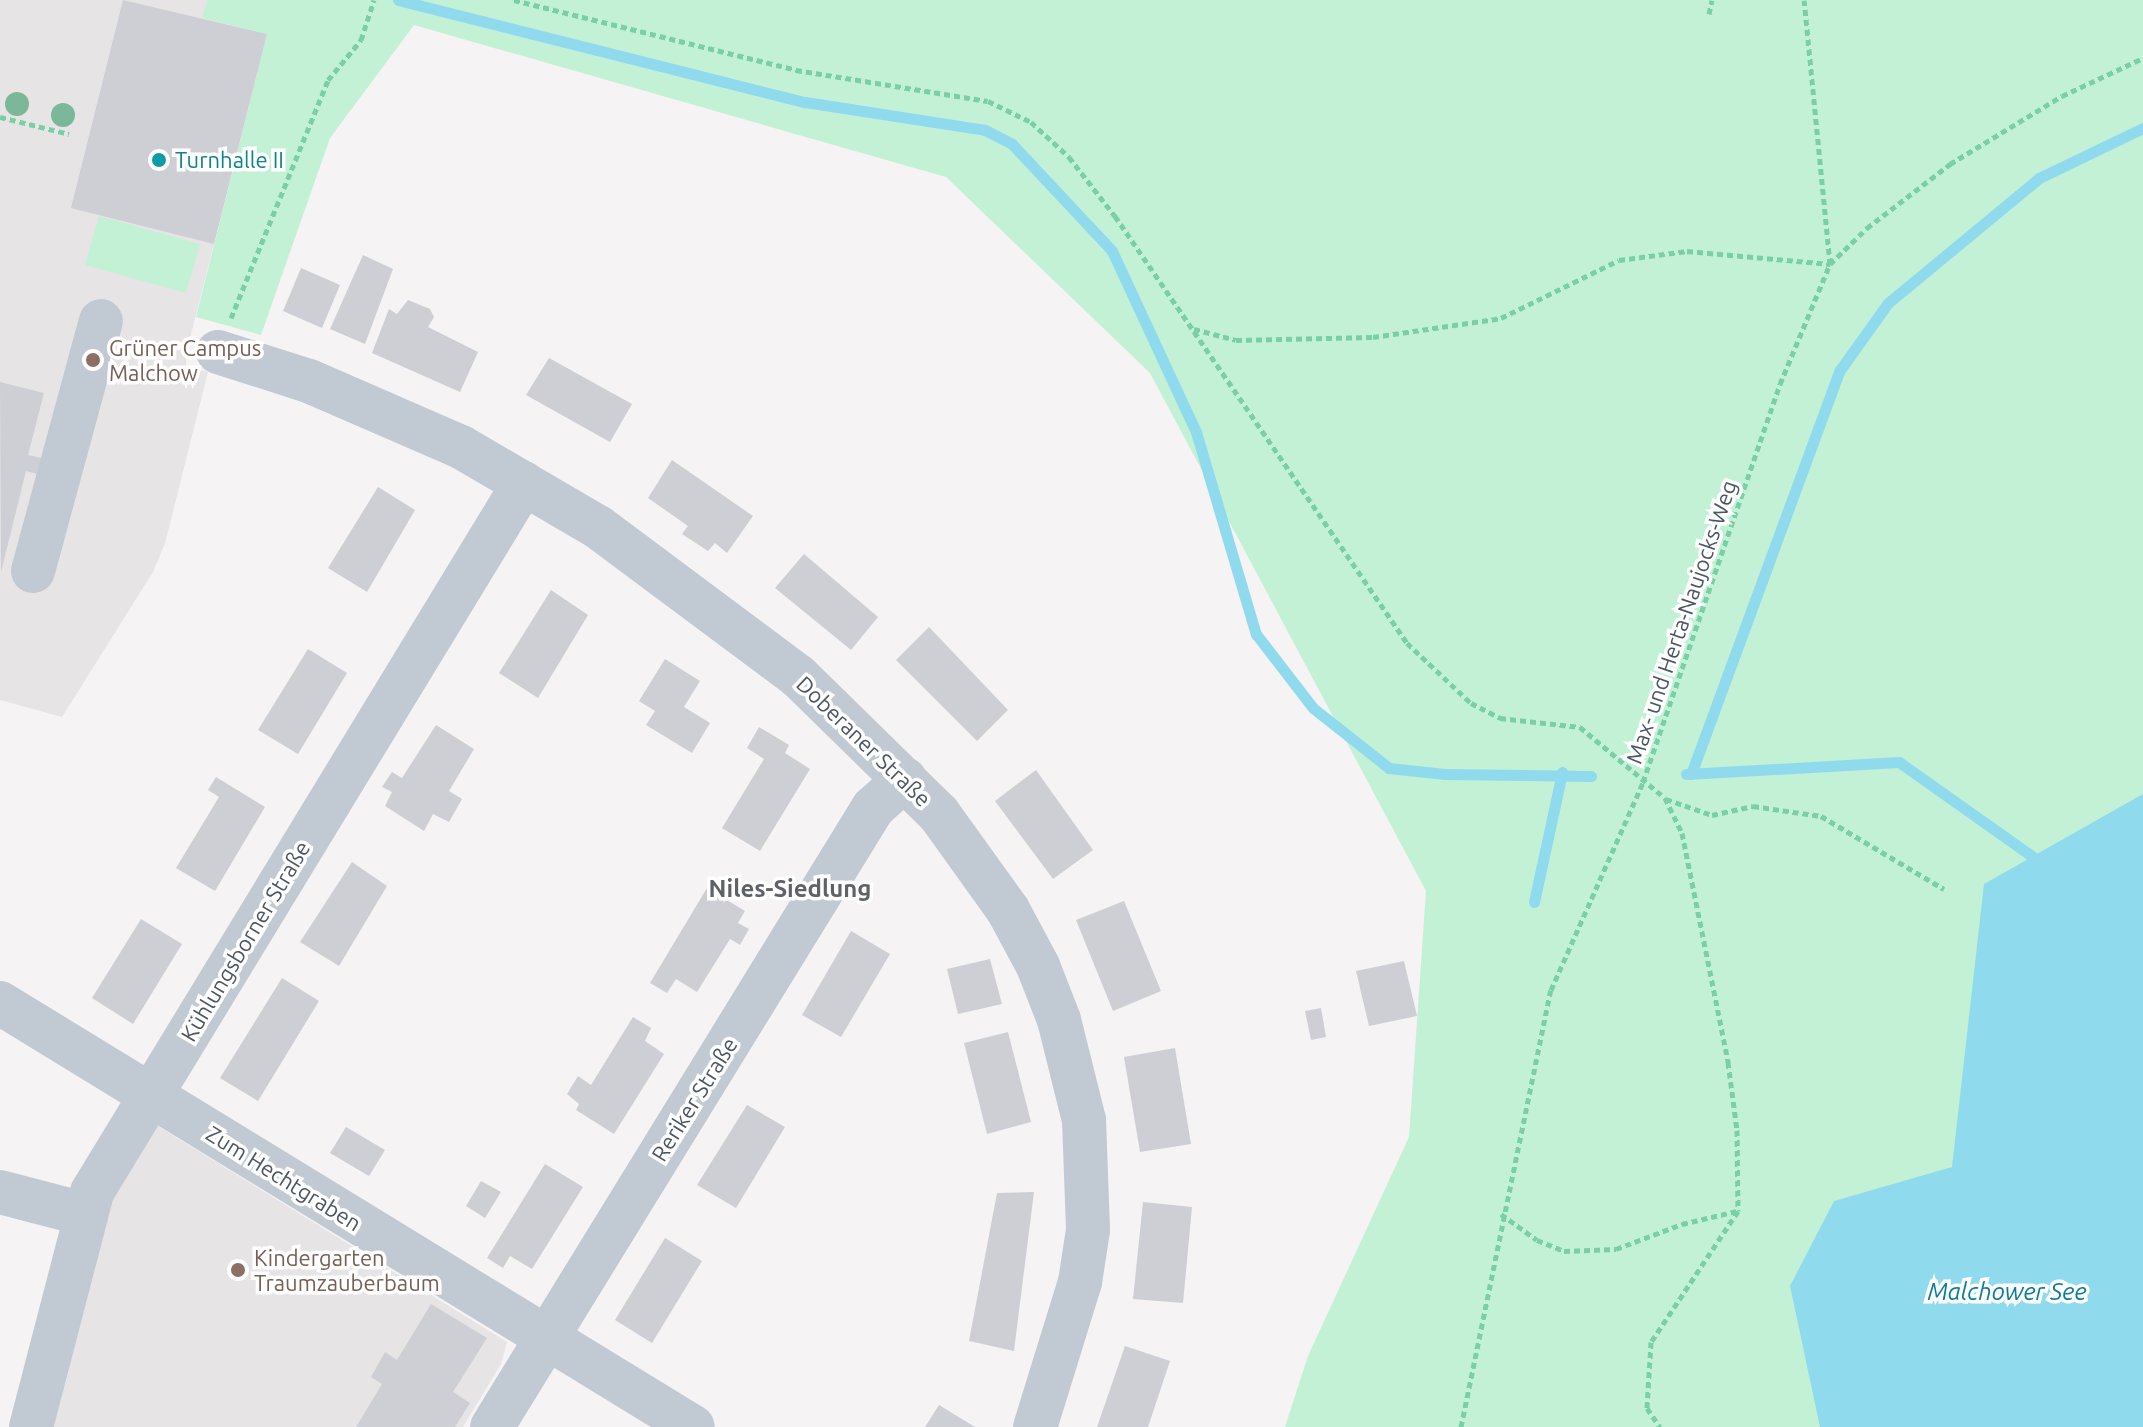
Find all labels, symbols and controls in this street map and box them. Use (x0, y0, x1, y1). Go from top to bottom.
place label: Turnhalle II (175, 147, 284, 173)
marker: Turnhalle II (150, 151, 168, 169)
place label: Grüner Campus Malchow (109, 334, 261, 386)
marker: Grüner Campus Malchow (84, 351, 102, 369)
street label: Max- und Herta-Naujocks-Weg (1620, 477, 1742, 767)
street label: Doberaner Straße (791, 670, 937, 812)
street label: Kühlungsborner Straße (175, 836, 315, 1046)
district label: Niles-Siedlung (709, 875, 871, 903)
street label: Reriker Straße (645, 1032, 743, 1166)
street label: Zum Hechtgraben (202, 1120, 366, 1236)
place label: Kindergarten Traumzauberbaum (254, 1244, 440, 1296)
marker: Kindergarten Traumzauberbaum (229, 1261, 247, 1279)
water label: Malchower See (1927, 1278, 2087, 1306)

